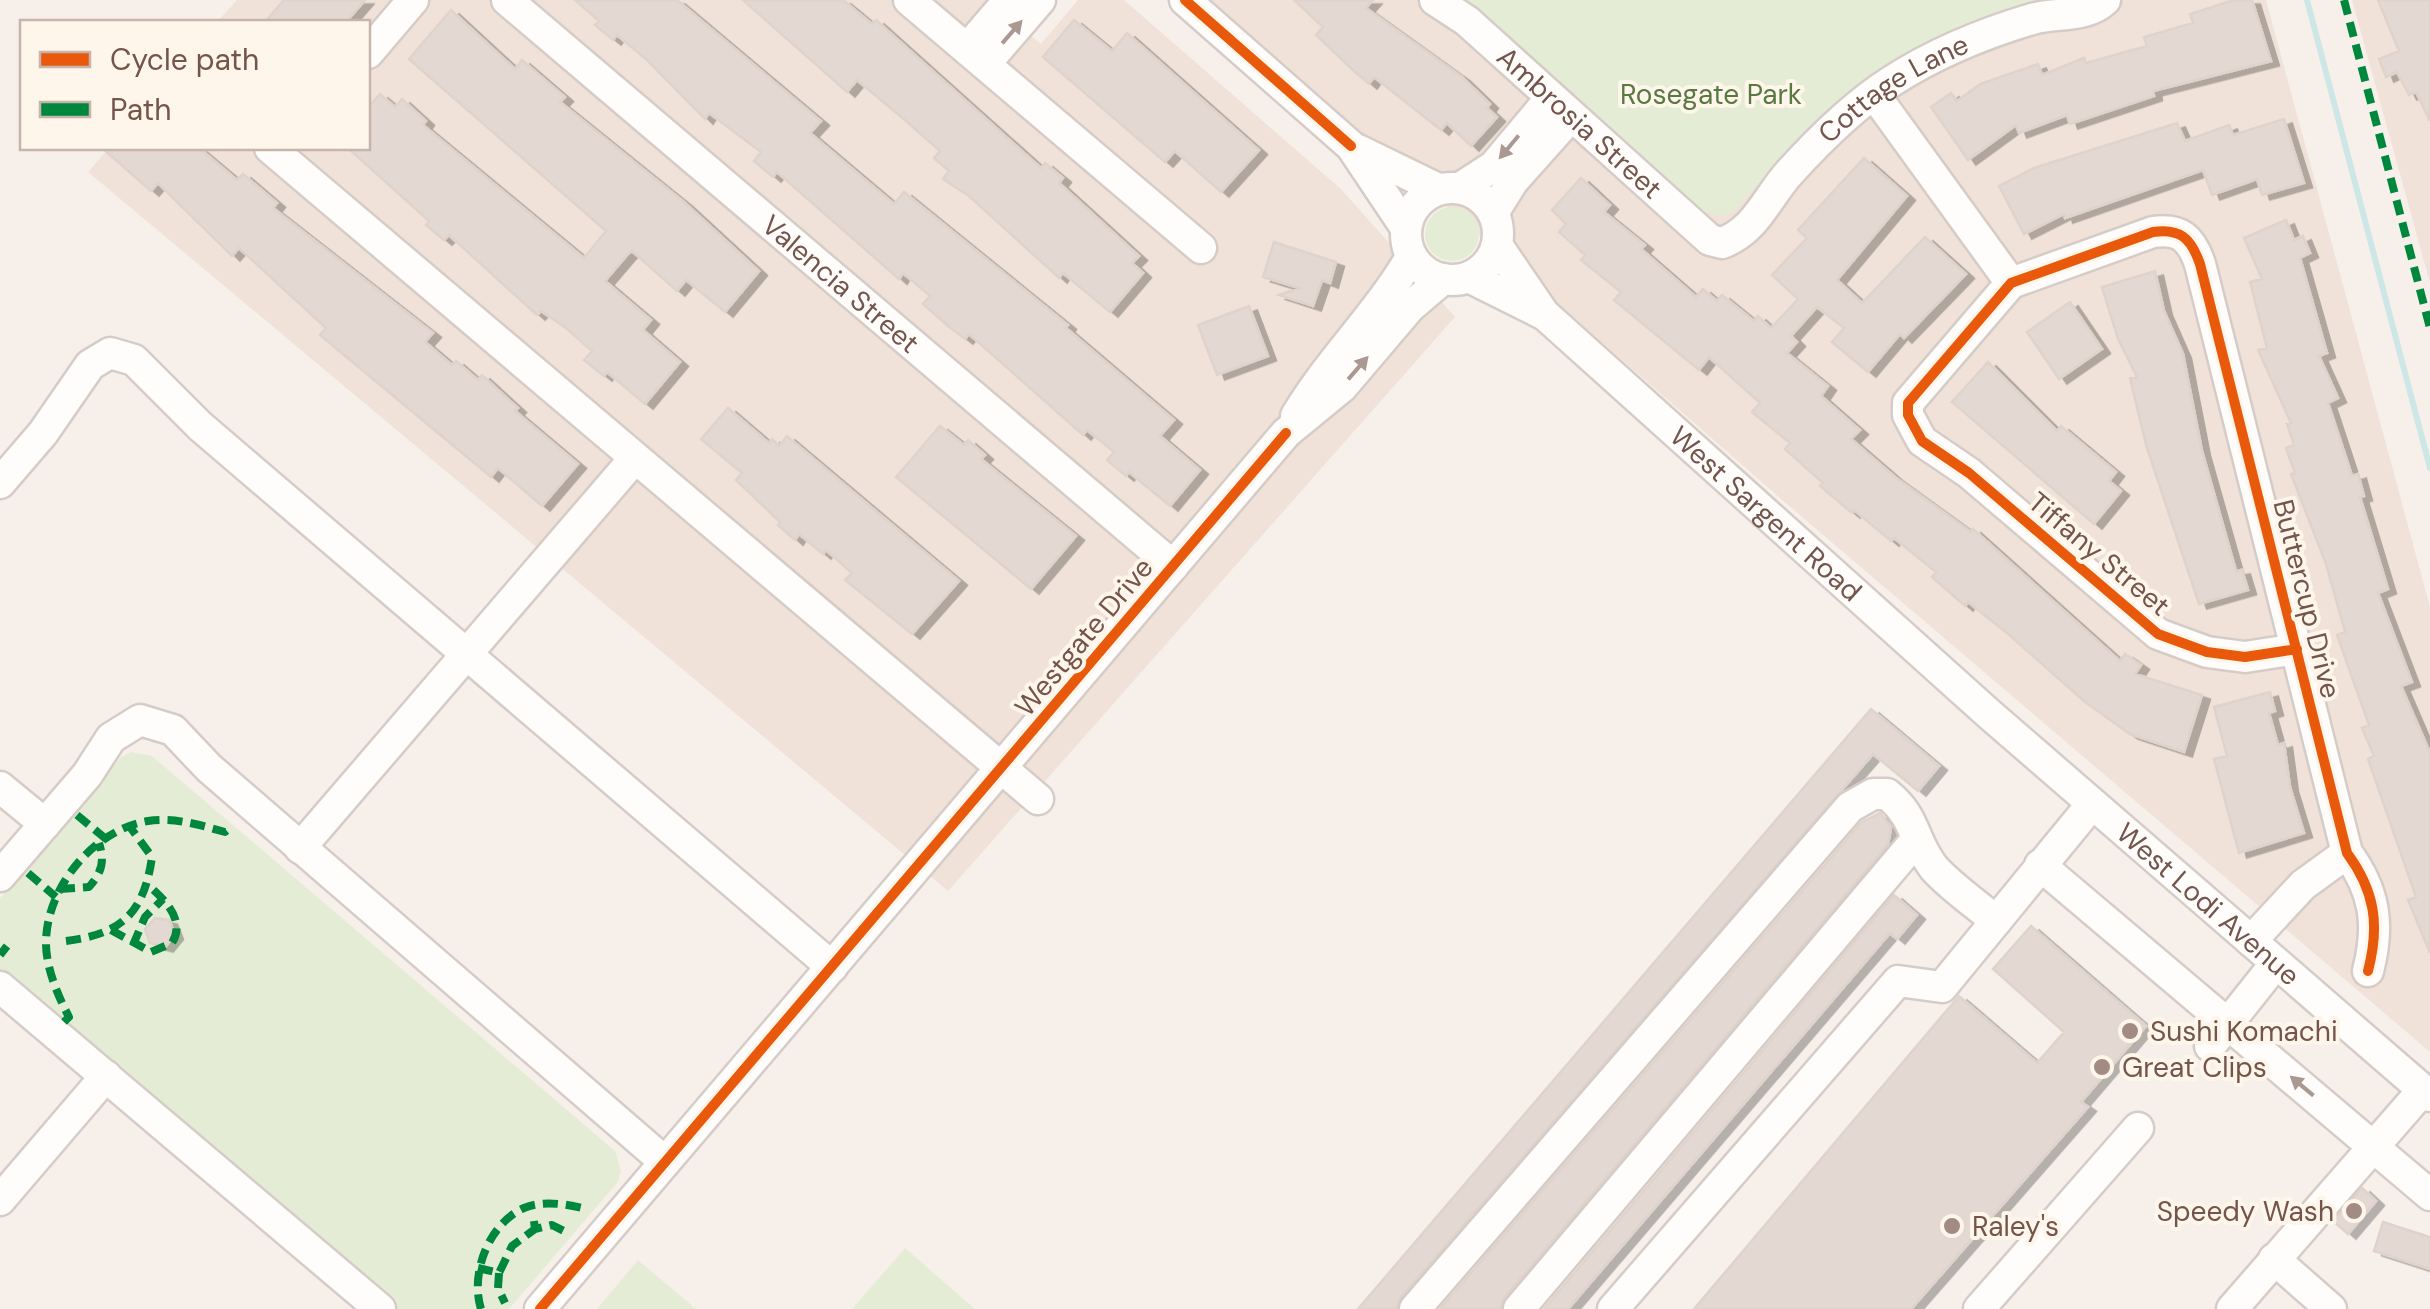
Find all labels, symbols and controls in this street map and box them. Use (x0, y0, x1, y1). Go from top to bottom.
legend (20, 20, 370, 150)
one-way arrow (1001, 20, 1023, 45)
street label: Cottage Lane (1810, 25, 1974, 151)
street label: Ambrosia Street (1489, 38, 1670, 207)
text: Cycle path (110, 40, 259, 79)
park label: Rosegate Park (1620, 76, 1802, 113)
text: Path (110, 90, 172, 129)
one-way arrow (1499, 135, 1520, 160)
street label: Valencia Street (754, 206, 927, 361)
one-way arrow (1347, 356, 1369, 381)
street label: West Sargent Road (1662, 418, 1870, 609)
street label: Tiffany Street (2020, 484, 2178, 624)
street label: Buttercup Drive (2264, 496, 2350, 702)
street label: Westgate Drive (1007, 550, 1161, 724)
street label: West Lodi Avenue (2109, 814, 2308, 994)
place label: Sushi Komachi (2150, 1013, 2338, 1050)
marker: Sushi Komachi (2119, 1020, 2141, 1042)
place label: Great Clips (2122, 1049, 2267, 1086)
marker: Great Clips (2091, 1056, 2113, 1078)
one-way arrow (2289, 1076, 2314, 1097)
place label: Speedy Wash (2157, 1193, 2334, 1230)
marker: Speedy Wash (2343, 1200, 2365, 1222)
place label: Raley's (1972, 1208, 2059, 1245)
marker: Raley's (1941, 1215, 1963, 1237)

